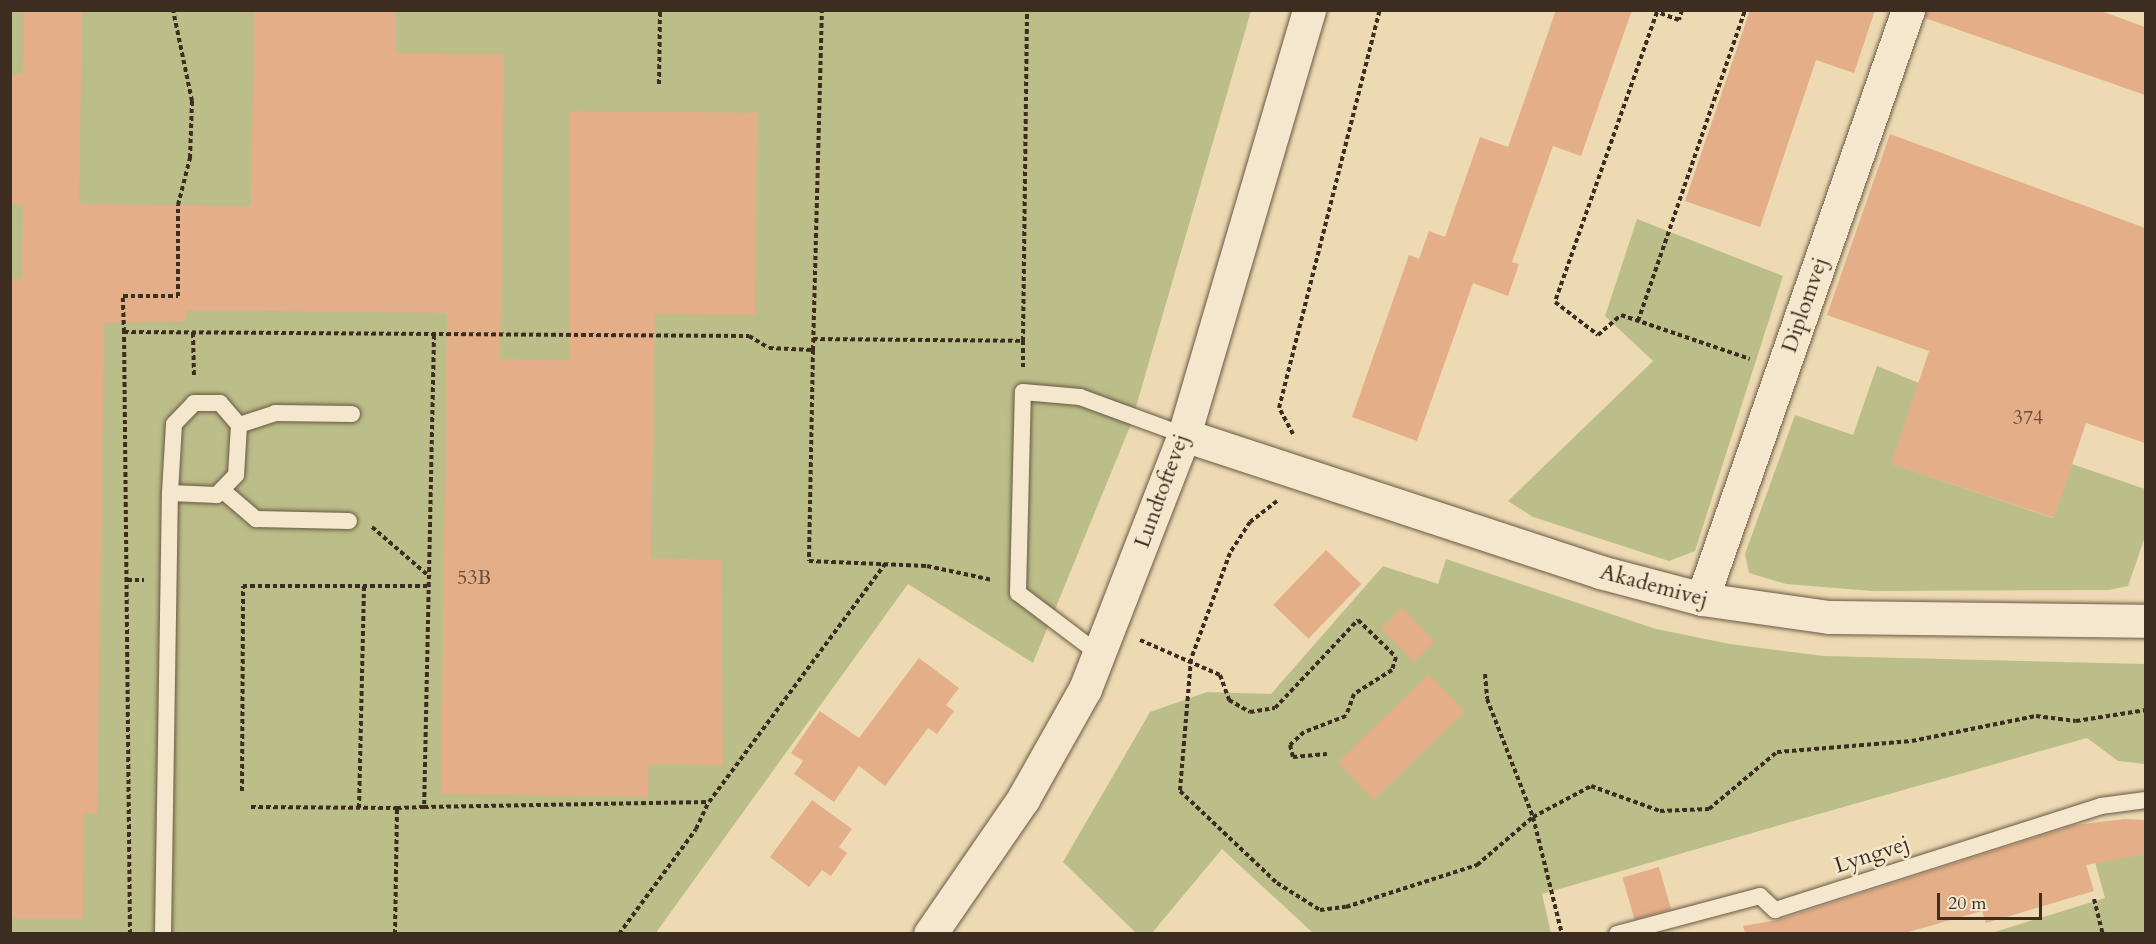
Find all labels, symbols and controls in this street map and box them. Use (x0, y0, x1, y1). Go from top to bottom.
street label: Diplomvej (1776, 254, 1834, 356)
house number: 374 (2013, 405, 2043, 429)
street label: Lundtoftevej (1129, 430, 1195, 552)
street label: Akademivej (1597, 559, 1711, 613)
house number: 53B (457, 565, 491, 589)
street label: Lyngvej (1831, 831, 1913, 879)
scale bar (1940, 881, 2045, 919)
text: 20 m (1948, 891, 1987, 916)

